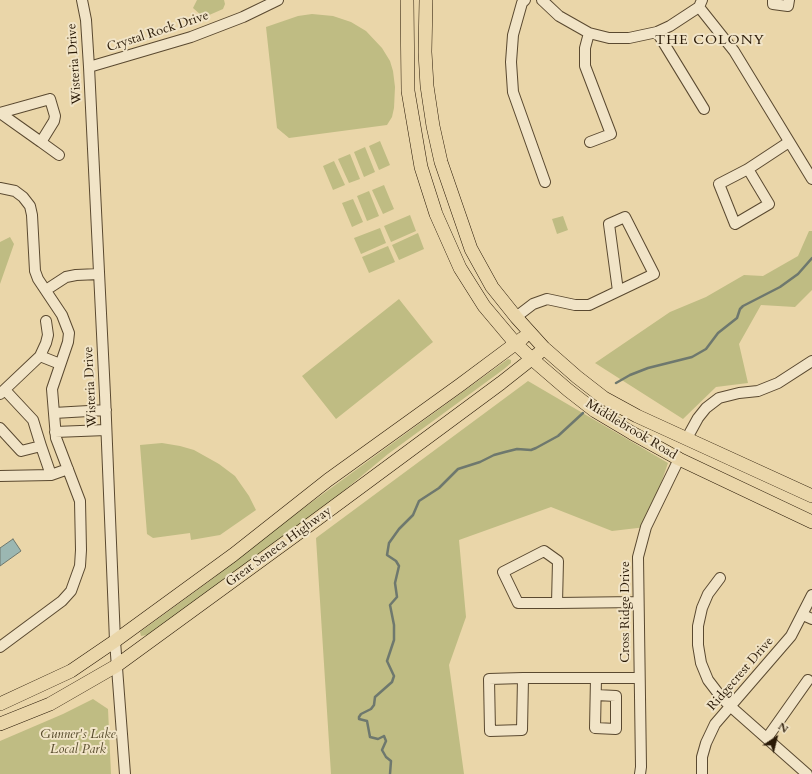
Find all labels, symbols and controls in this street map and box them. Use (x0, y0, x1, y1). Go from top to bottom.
street label: Crystal Rock Drive (105, 8, 211, 56)
street label: Wisteria Drive (64, 23, 86, 105)
district label: THE COLONY (655, 33, 765, 49)
street label: Wisteria Drive (81, 346, 101, 428)
street label: Middlebrook Road (583, 397, 679, 463)
street label: Great Seneca Highway (223, 503, 335, 591)
street label: Cross Ridge Drive (618, 561, 634, 663)
street label: Ridgecrest Drive (705, 634, 777, 714)
north arrow (756, 718, 796, 758)
text: N (775, 719, 791, 737)
park label: Gunner's Lake Local Park (40, 727, 116, 758)

